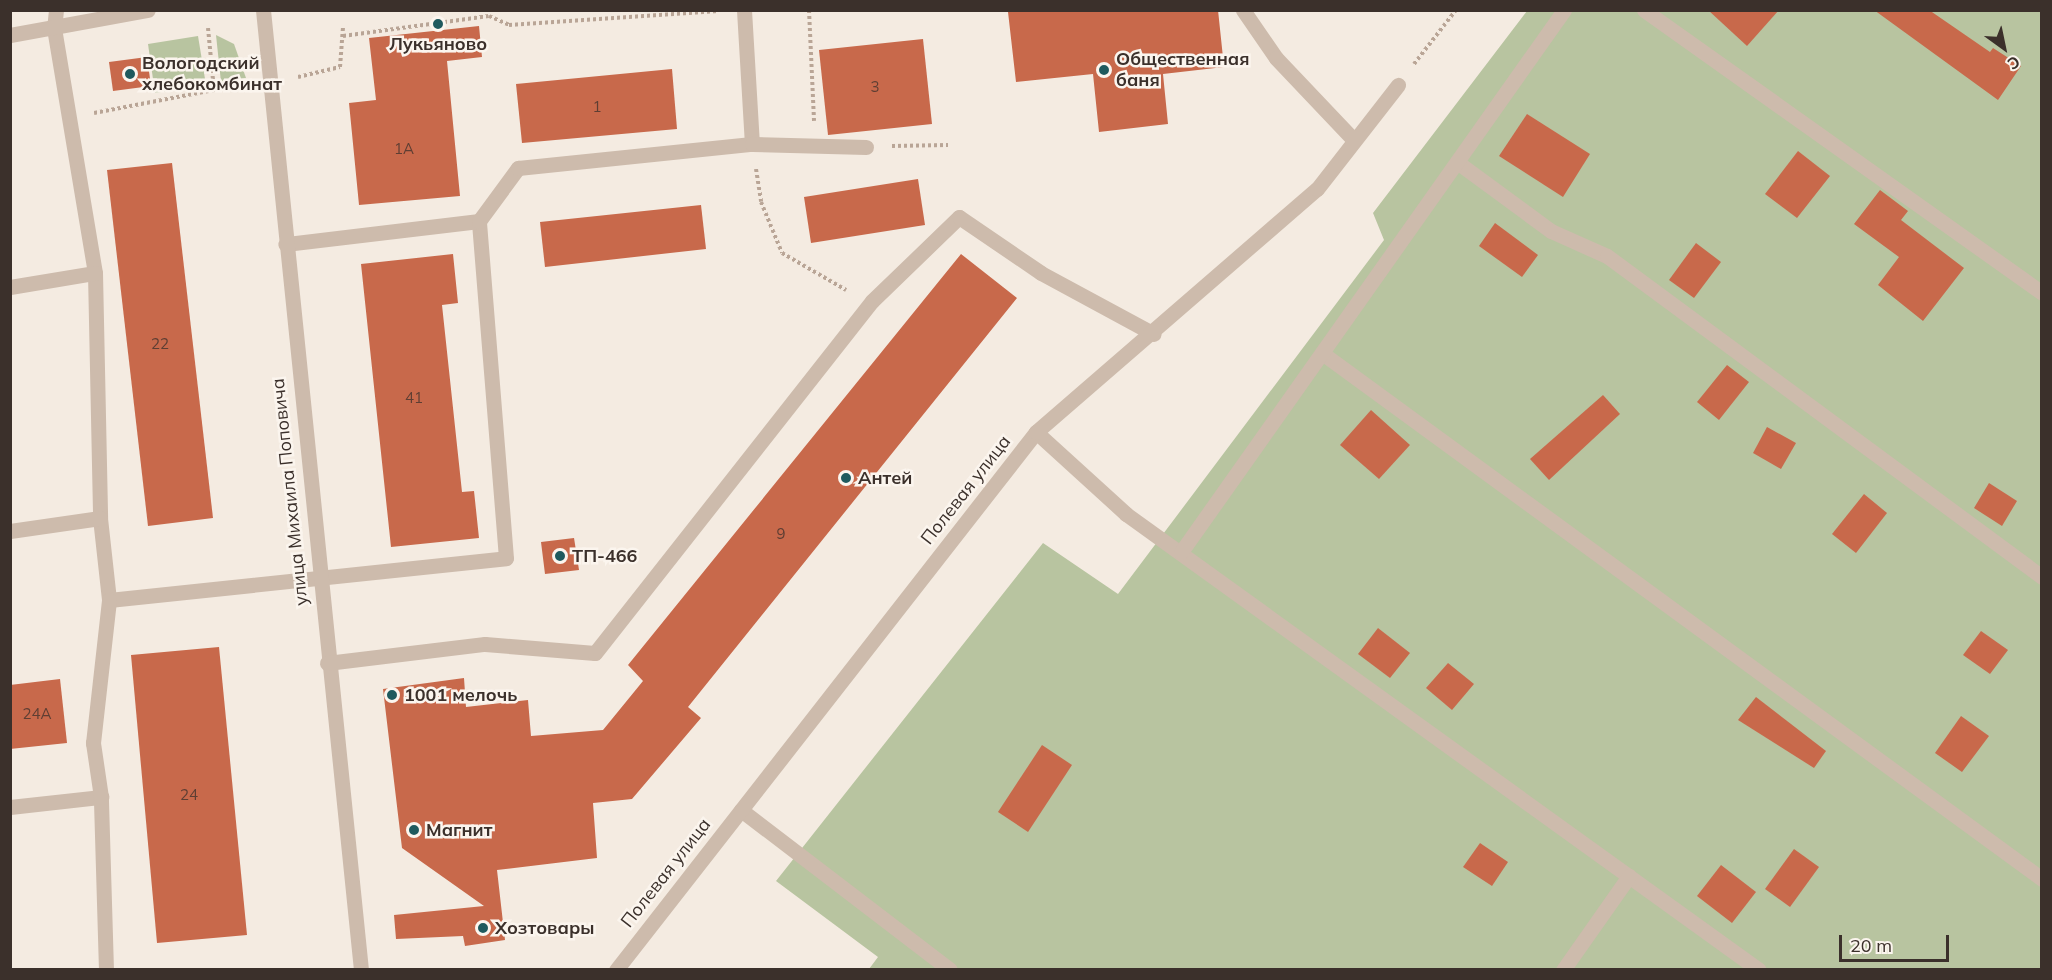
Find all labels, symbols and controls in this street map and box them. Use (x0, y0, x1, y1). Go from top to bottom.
marker: Лукьяново (431, 17, 445, 31)
north arrow (1974, 18, 2034, 78)
place label: Лукьяново (389, 33, 487, 55)
place label: Общественная баня (1116, 49, 1250, 92)
text: С (2004, 52, 2024, 74)
place label: Вологодский хлебокомбинат (142, 53, 282, 96)
marker: Общественная баня (1097, 63, 1111, 77)
marker: Вологодский хлебокомбинат (123, 67, 137, 81)
house number: 3 (871, 78, 879, 96)
house number: 1 (593, 98, 601, 116)
house number: 1А (394, 140, 414, 158)
house number: 22 (151, 335, 169, 353)
street label: улица Михаила Поповича (267, 377, 313, 607)
house number: 41 (405, 389, 423, 407)
street label: Полевая улица (917, 431, 1015, 549)
place label: Антей (858, 467, 912, 489)
marker: Антей (839, 471, 853, 485)
house number: 9 (777, 525, 785, 543)
place label: ТП-466 (572, 545, 637, 567)
marker: ТП-466 (553, 549, 567, 563)
place label: 1001 мелочь (404, 684, 517, 706)
marker: 1001 мелочь (385, 688, 399, 702)
house number: 24А (22, 705, 52, 723)
house number: 24 (180, 786, 198, 804)
street label: Полевая улица (617, 814, 715, 932)
place label: Магнит (426, 819, 492, 841)
marker: Магнит (407, 823, 421, 837)
place label: Хозтовары (495, 917, 595, 939)
marker: Хозтовары (476, 921, 490, 935)
scale bar (1842, 923, 1952, 961)
text: 20 m (1850, 934, 1892, 957)

